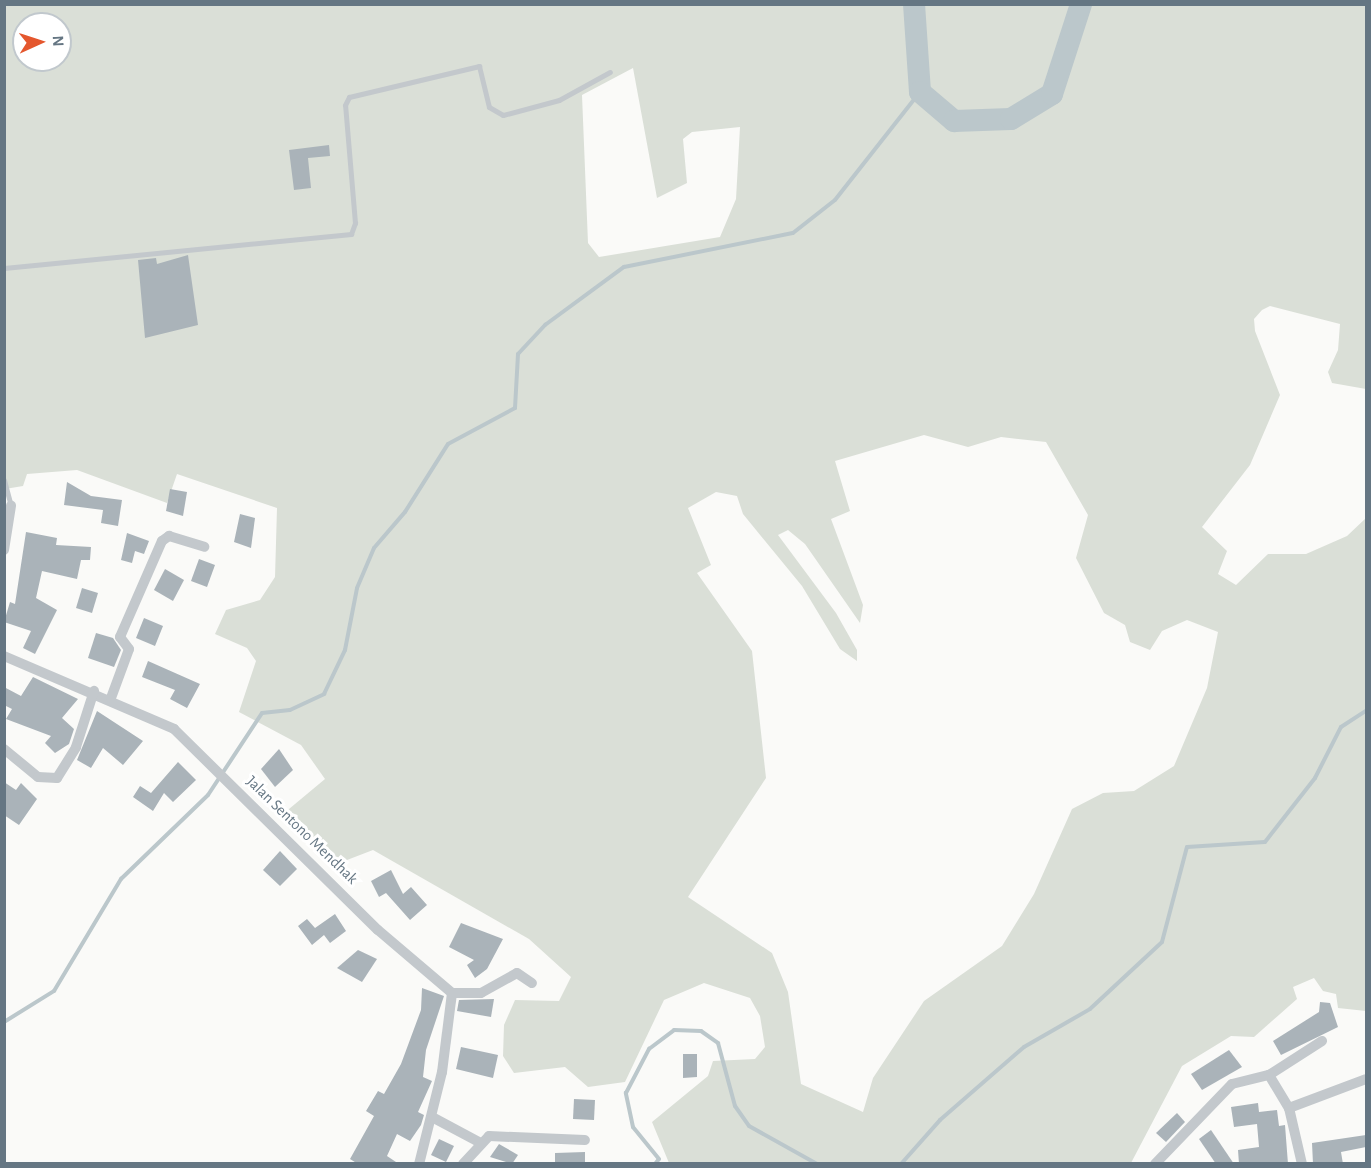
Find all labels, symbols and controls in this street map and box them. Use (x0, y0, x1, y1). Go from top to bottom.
north arrow (12, 12, 72, 72)
text: N (50, 35, 66, 47)
street label: Jalan Sentono Mendhak (242, 772, 362, 888)

